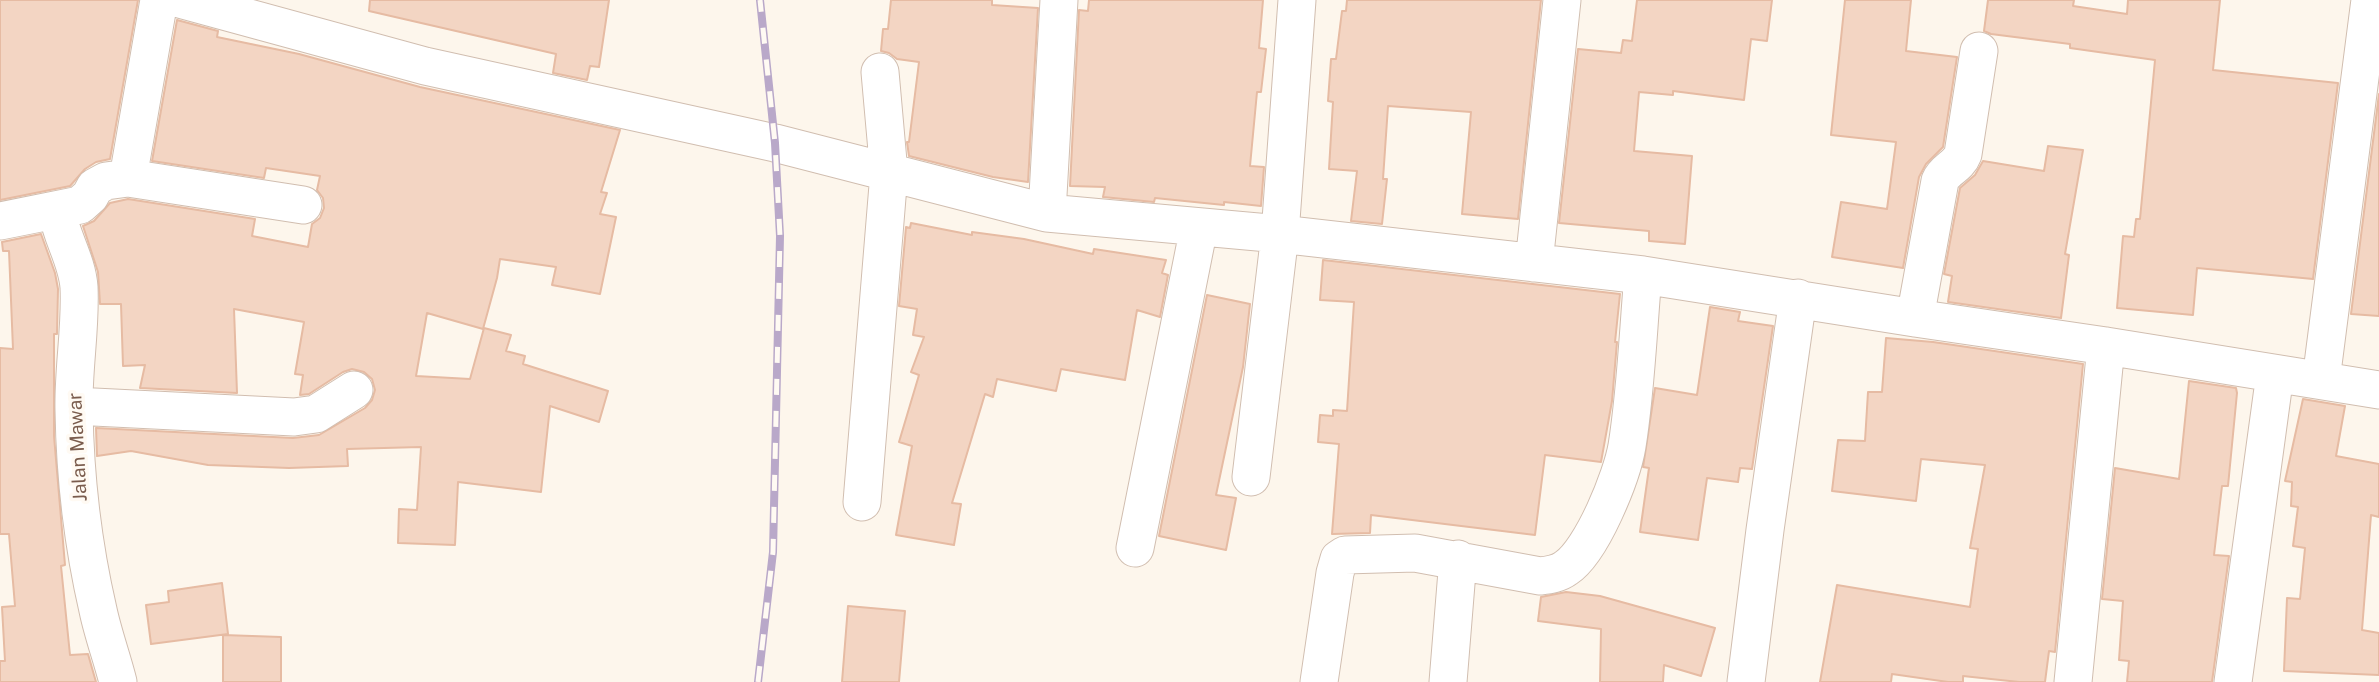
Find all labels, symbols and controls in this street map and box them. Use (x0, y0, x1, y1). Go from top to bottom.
street label: Jalan Mawar (64, 392, 92, 502)

